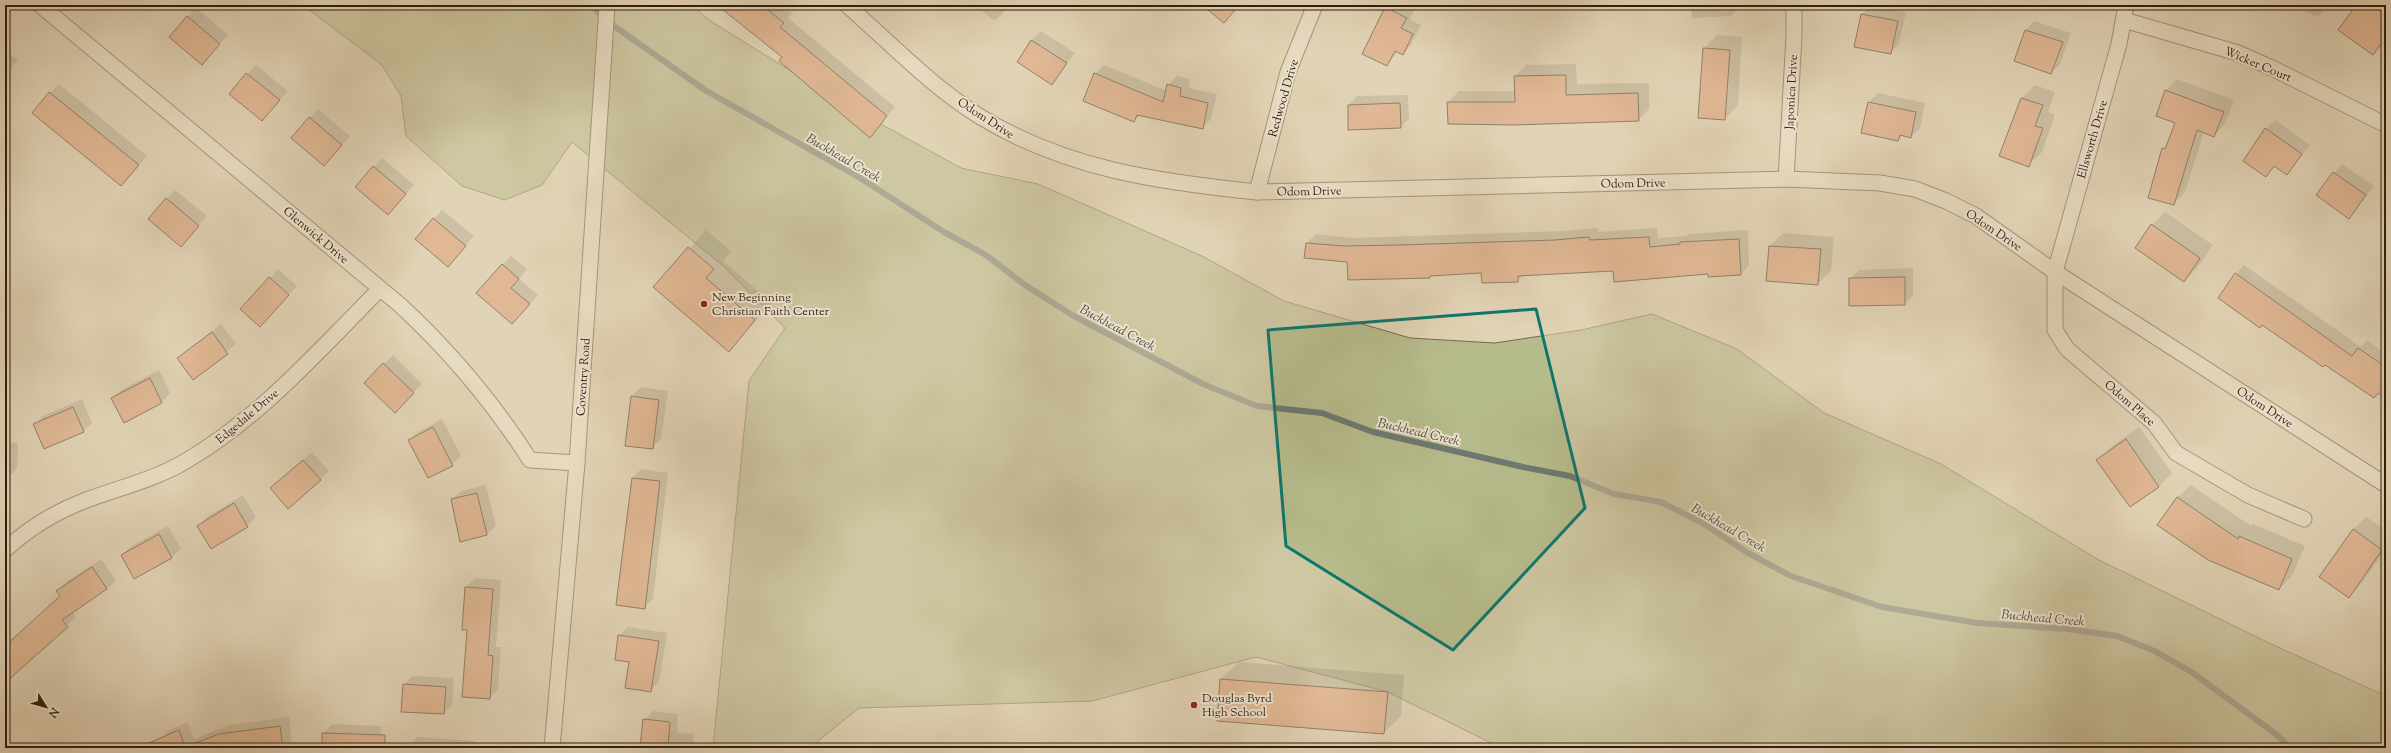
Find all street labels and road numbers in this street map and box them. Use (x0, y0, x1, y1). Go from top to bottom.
street label: Wicker Court (2221, 43, 2294, 87)
street label: Japonica Drive (1781, 54, 1803, 131)
street label: Redwood Drive (1264, 57, 1304, 139)
street label: Odom Drive (953, 94, 1018, 144)
street label: Ellsworth Drive (2073, 98, 2113, 181)
street label: Odom Drive (1600, 174, 1666, 194)
street label: Odom Drive (1276, 182, 1342, 202)
street label: Glenwick Drive (279, 203, 352, 269)
street label: Odom Drive (1962, 205, 2026, 257)
street label: Coventry Road (572, 337, 596, 417)
street label: Odom Place (2100, 376, 2159, 431)
street label: Odom Drive (2232, 383, 2297, 433)
street label: Edgedale Drive (212, 385, 284, 449)

